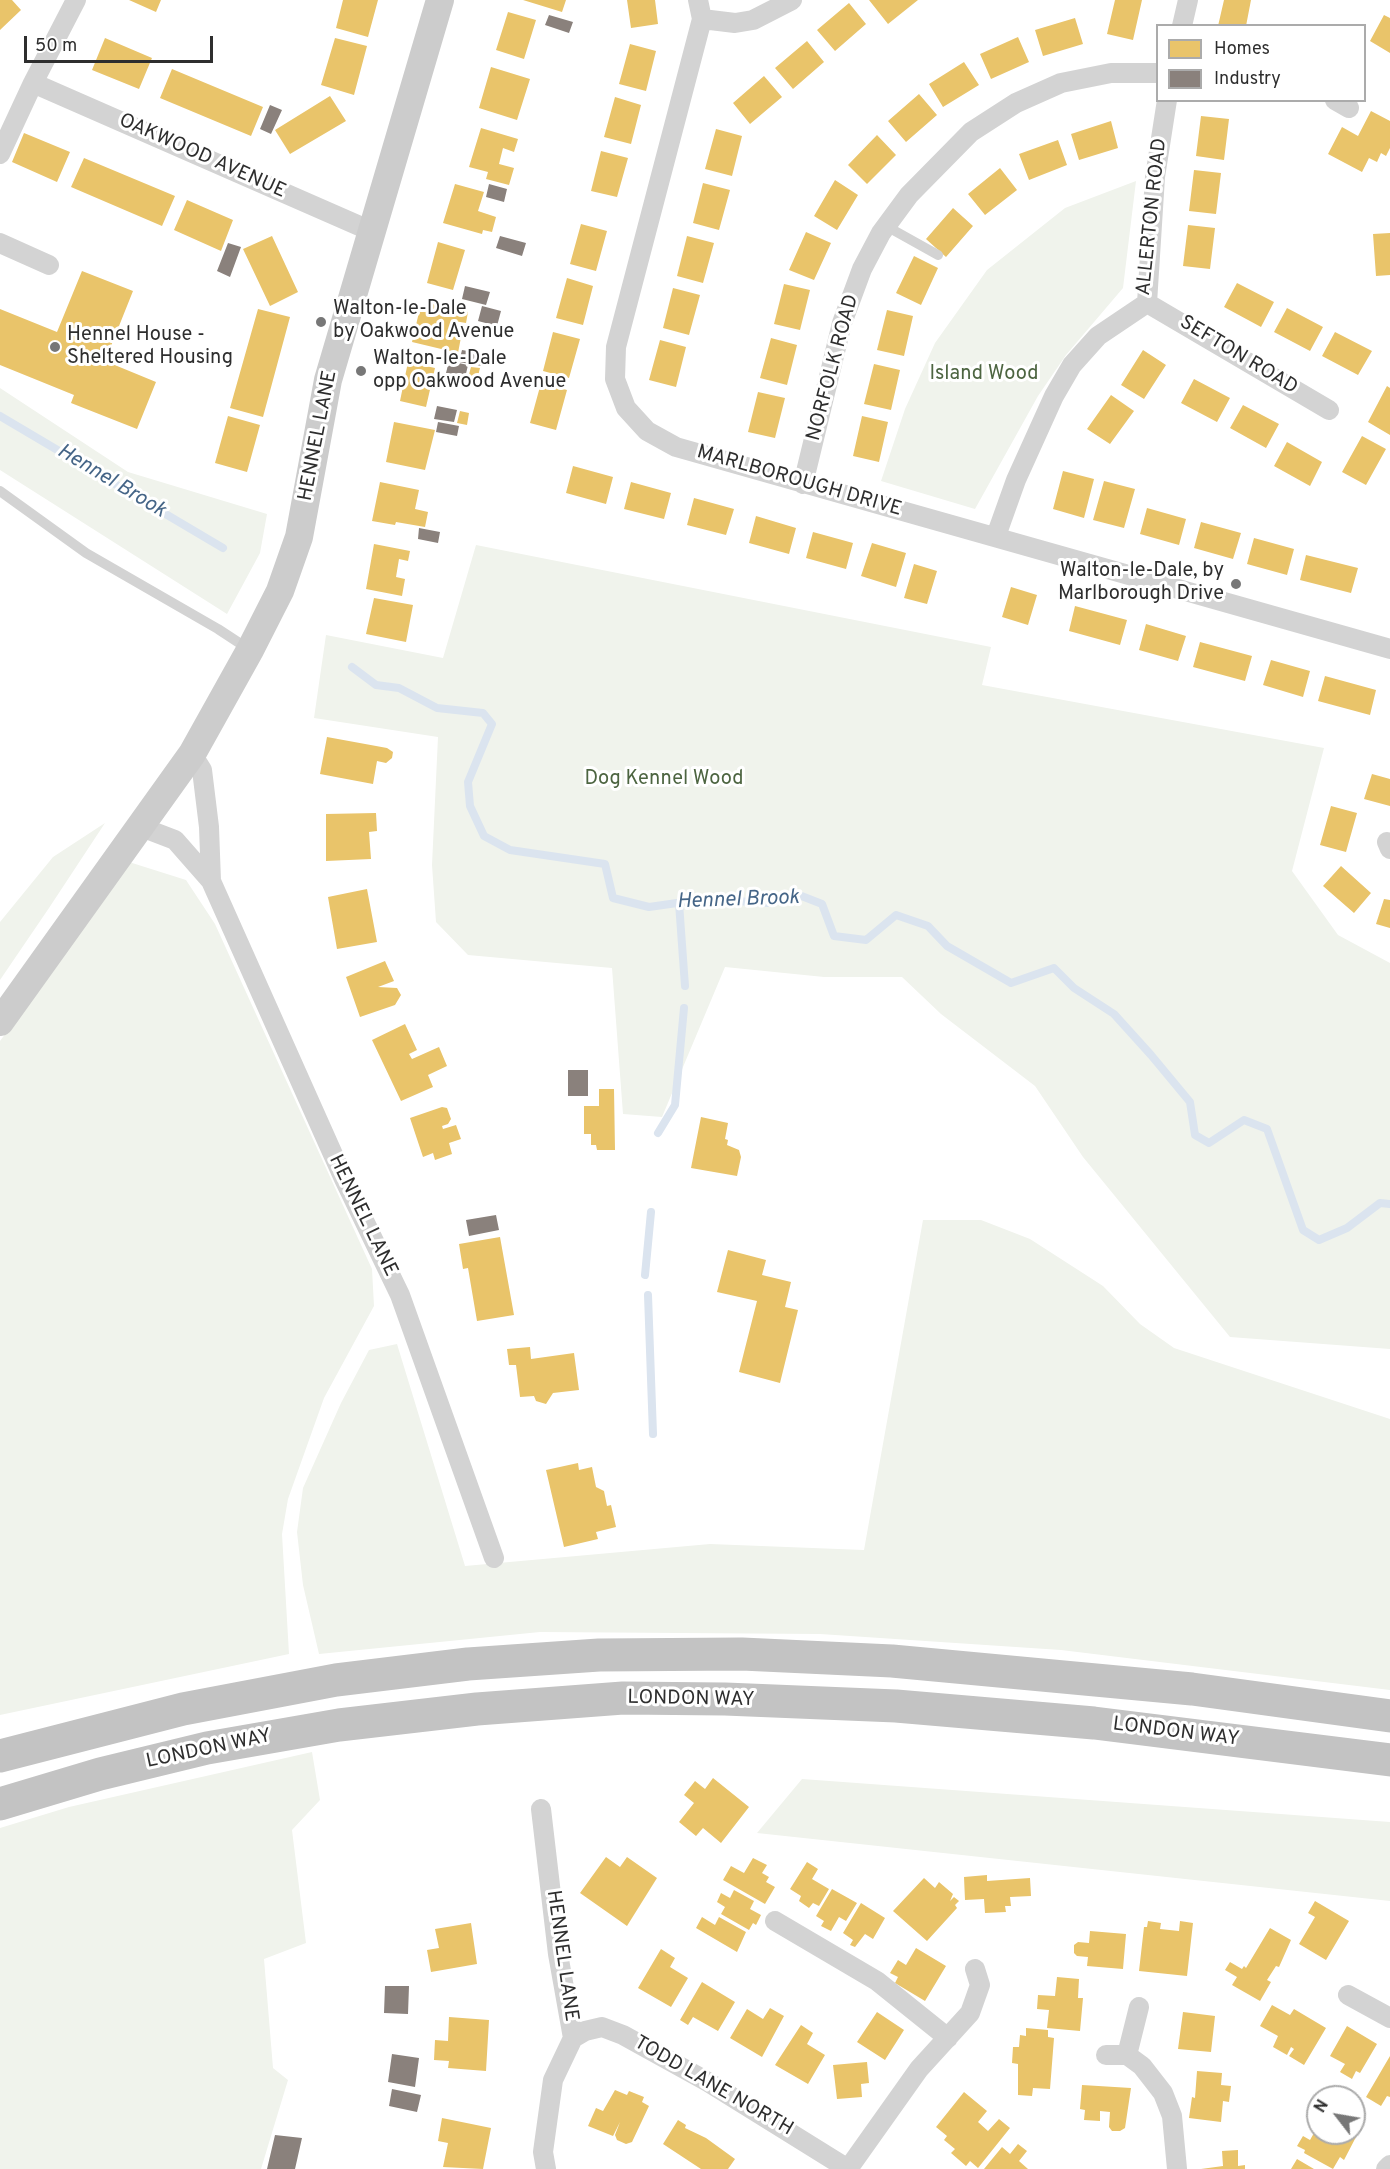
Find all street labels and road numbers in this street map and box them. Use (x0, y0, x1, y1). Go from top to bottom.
street label: OAKWOOD AVENUE (115, 109, 289, 205)
street label: ALLERTON ROAD (1133, 137, 1173, 297)
street label: NORFOLK ROAD (803, 292, 865, 444)
street label: SEFTON ROAD (1175, 311, 1301, 401)
street label: HENNEL LANE (295, 369, 343, 503)
street label: MARLBOROUGH DRIVE (694, 441, 904, 523)
street label: HENNEL LANE (322, 1151, 402, 1281)
street label: LONDON WAY (627, 1687, 755, 1713)
street label: LONDON WAY (1111, 1713, 1241, 1753)
street label: LONDON WAY (144, 1725, 274, 1775)
street label: HENNEL LANE (540, 1889, 582, 2023)
street label: TODD LANE NORTH (629, 2032, 797, 2142)

